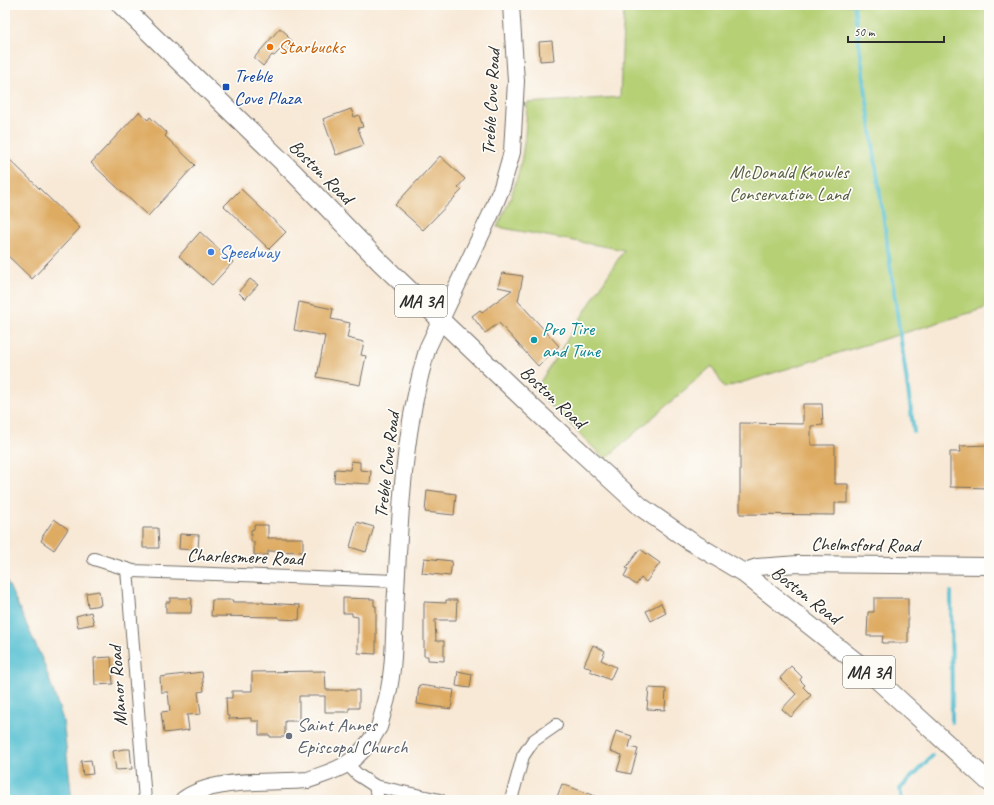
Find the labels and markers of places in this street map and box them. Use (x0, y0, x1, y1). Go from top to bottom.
place label: Starbucks (278, 35, 346, 59)
marker: Starbucks (265, 42, 275, 52)
place label: Treble Cove Plaza (234, 64, 303, 110)
marker: Treble Cove Plaza (221, 82, 231, 92)
place label: Speedway (219, 240, 281, 264)
marker: Speedway (206, 247, 216, 257)
place label: Pro Tire and Tune (542, 317, 602, 363)
marker: Pro Tire and Tune (529, 335, 539, 345)
place label: Saint Annes Episcopal Church (297, 713, 408, 759)
marker: Saint Annes Episcopal Church (284, 731, 294, 741)

